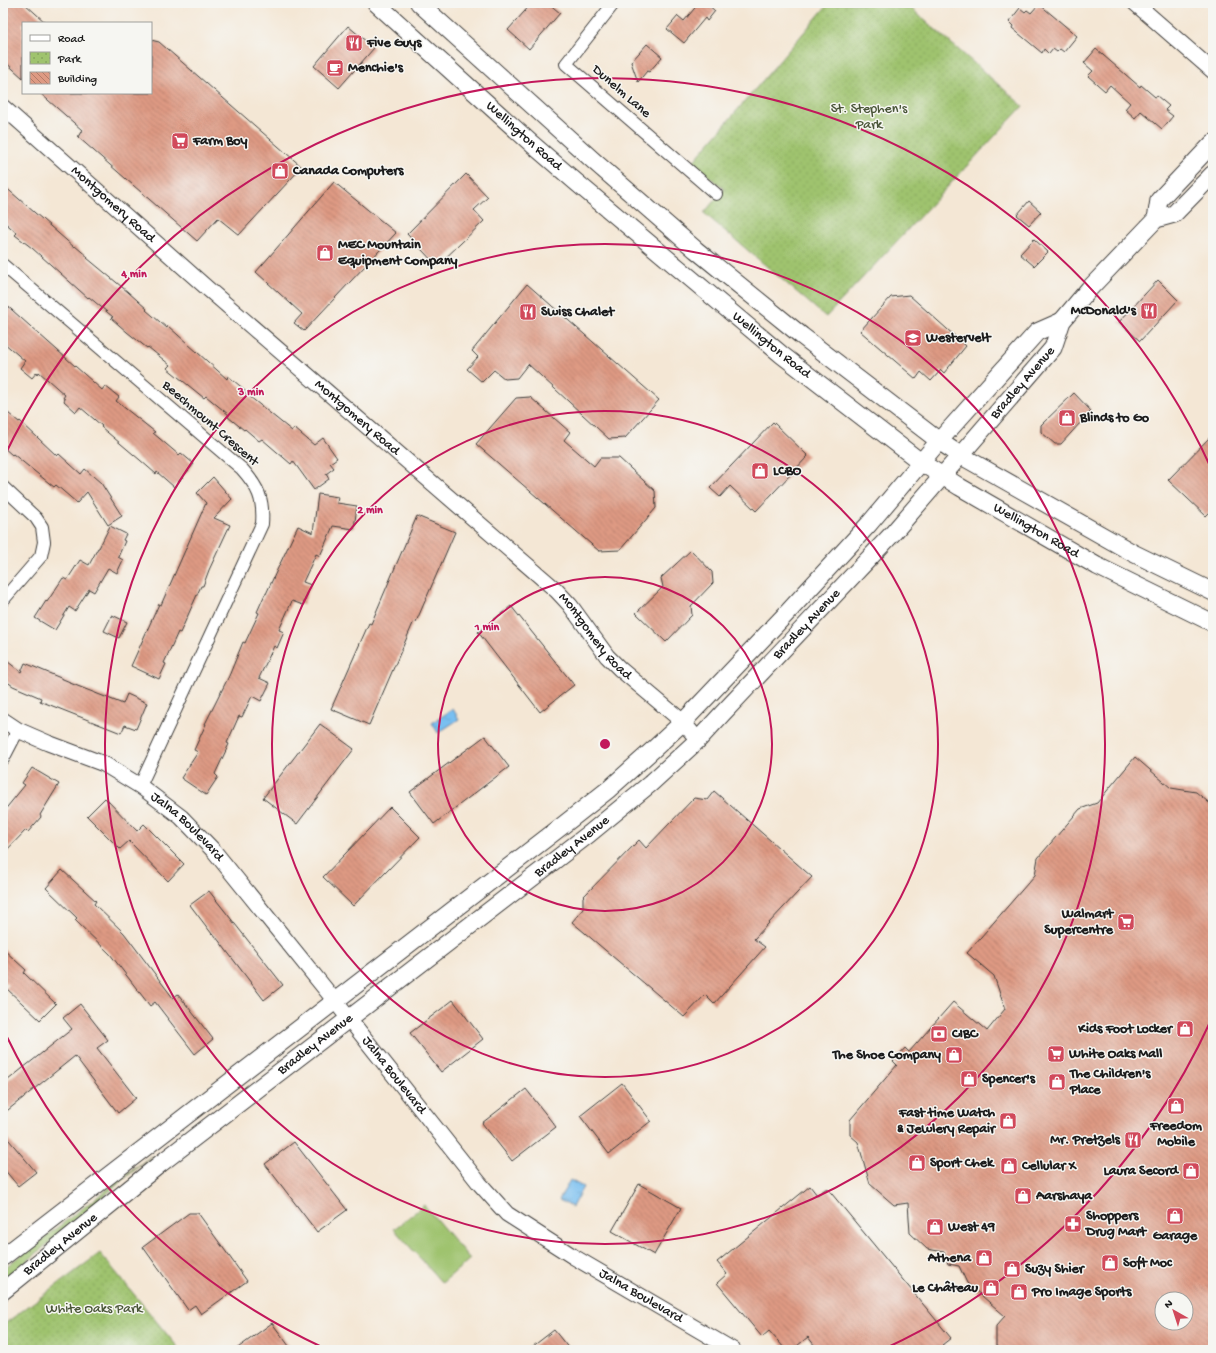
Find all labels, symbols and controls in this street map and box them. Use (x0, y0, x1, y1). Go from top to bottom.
legend (22, 22, 152, 94)
text: Road (58, 33, 85, 47)
restaurant icon: Five Guys (344, 33, 364, 53)
place label: Five Guys (366, 35, 422, 52)
text: Park (57, 53, 83, 67)
cafe icon: Menchie's (325, 58, 345, 78)
place label: Menchie's (348, 60, 404, 77)
street label: Dunelm Lane (587, 61, 655, 123)
text: Building (57, 73, 97, 87)
street label: Wellington Road (482, 98, 567, 176)
park label: St. Stephen's Park (831, 101, 908, 134)
supermarket icon: Farm Boy (170, 131, 190, 151)
place label: Farm Boy (192, 133, 248, 150)
shop icon: Canada Computers (270, 161, 290, 181)
street label: Montgomery Road (67, 162, 160, 248)
place label: Canada Computers (292, 163, 404, 180)
place label: MEC Mountain Equipment Company (338, 237, 458, 270)
shop icon: MEC Mountain Equipment Company (315, 243, 335, 263)
text: 4 min (120, 268, 147, 282)
restaurant icon: McDonald's (1139, 301, 1159, 321)
restaurant icon: Swiss Chalet (518, 302, 538, 322)
place label: McDonald's (1071, 303, 1137, 320)
place label: Swiss Chalet (541, 304, 615, 321)
street label: Wellington Road (729, 308, 815, 384)
school or university icon: Westervelt (903, 328, 923, 348)
place label: Westervelt (925, 330, 992, 347)
street label: Bradley Avenue (986, 342, 1059, 424)
street label: Montgomery Road (311, 376, 405, 461)
street label: Beechmount Crescent (157, 377, 263, 471)
text: 3 min (237, 386, 264, 400)
shop icon: Blinds to Go (1057, 408, 1077, 428)
place label: Blinds to Go (1079, 410, 1150, 427)
shop icon: LCBO (750, 461, 770, 481)
place label: LCBO (773, 463, 802, 480)
street label: Wellington Road (990, 499, 1084, 563)
text: 2 min (357, 504, 383, 518)
street label: Bradley Avenue (769, 585, 845, 664)
street label: Montgomery Road (555, 589, 637, 685)
text: 1 min (474, 621, 500, 635)
centre of rings (598, 737, 612, 751)
street label: Jalna Boulevard (147, 788, 229, 866)
street label: Bradley Avenue (530, 812, 614, 882)
place label: Walmart Supercentre (1044, 906, 1114, 939)
supermarket icon: Walmart Supercentre (1116, 912, 1136, 932)
street label: Bradley Avenue (273, 1010, 357, 1079)
shop icon: Kids Foot Locker (1175, 1019, 1195, 1039)
place label: Kids Foot Locker (1077, 1021, 1174, 1038)
bank icon: CIBC (929, 1024, 949, 1044)
place label: CIBC (951, 1026, 979, 1043)
street label: Jalna Boulevard (358, 1033, 431, 1119)
supermarket icon: White Oaks Mall (1046, 1044, 1066, 1064)
shop icon: The Shoe Company (944, 1045, 964, 1065)
place label: White Oaks Mall (1068, 1046, 1162, 1063)
place label: The Shoe Company (832, 1047, 941, 1064)
place label: The Children's Place (1069, 1066, 1151, 1099)
shop icon: Spencer's (959, 1069, 979, 1089)
place label: Spencer's (982, 1071, 1036, 1088)
shop icon: The Children's Place (1047, 1072, 1067, 1092)
shop icon: Freedom Mobile (1166, 1096, 1186, 1116)
place label: Fast time Watch & Jewlery Repair (897, 1105, 997, 1138)
shop icon: Fast time Watch & Jewlery Repair (998, 1111, 1018, 1131)
place label: Freedom Mobile (1149, 1118, 1202, 1151)
restaurant icon: Mr. Pretzels (1123, 1130, 1143, 1150)
place label: Mr. Pretzels (1050, 1132, 1121, 1149)
shop icon: Sport Chek (907, 1153, 927, 1173)
place label: Sport Chek (930, 1155, 995, 1172)
shop icon: Cellular X (999, 1156, 1019, 1176)
place label: Cellular X (1021, 1158, 1078, 1175)
shop icon: Laura Secord (1181, 1161, 1201, 1181)
place label: Laura Secord (1104, 1163, 1180, 1180)
shop icon: Aarshaya (1013, 1186, 1033, 1206)
place label: Aarshaya (1035, 1188, 1093, 1205)
shop icon: Garage (1165, 1206, 1185, 1226)
place label: Shoppers Drug Mart (1084, 1208, 1147, 1241)
street label: Bradley Avenue (19, 1209, 102, 1280)
pharmacy icon: Shoppers Drug Mart (1063, 1214, 1083, 1234)
shop icon: West 49 (925, 1217, 945, 1237)
place label: West 49 (947, 1219, 995, 1236)
place label: Garage (1153, 1228, 1198, 1245)
shop icon: Athena (974, 1248, 994, 1268)
place label: Athena (927, 1250, 972, 1267)
shop icon: Soft Moc (1100, 1253, 1120, 1273)
place label: Soft Moc (1123, 1255, 1173, 1272)
shop icon: Suzy Shier (1002, 1259, 1022, 1279)
place label: Suzy Shier (1025, 1261, 1086, 1278)
street label: Jalna Boulevard (596, 1265, 687, 1328)
shop icon: Le Château (981, 1278, 1001, 1298)
place label: Le Château (912, 1280, 978, 1297)
shop icon: Pro Image Sports (1009, 1282, 1029, 1302)
place label: Pro Image Sports (1031, 1284, 1132, 1301)
north arrow (1154, 1291, 1194, 1331)
text: N (1162, 1298, 1176, 1312)
park label: White Oaks Park (46, 1301, 144, 1318)

